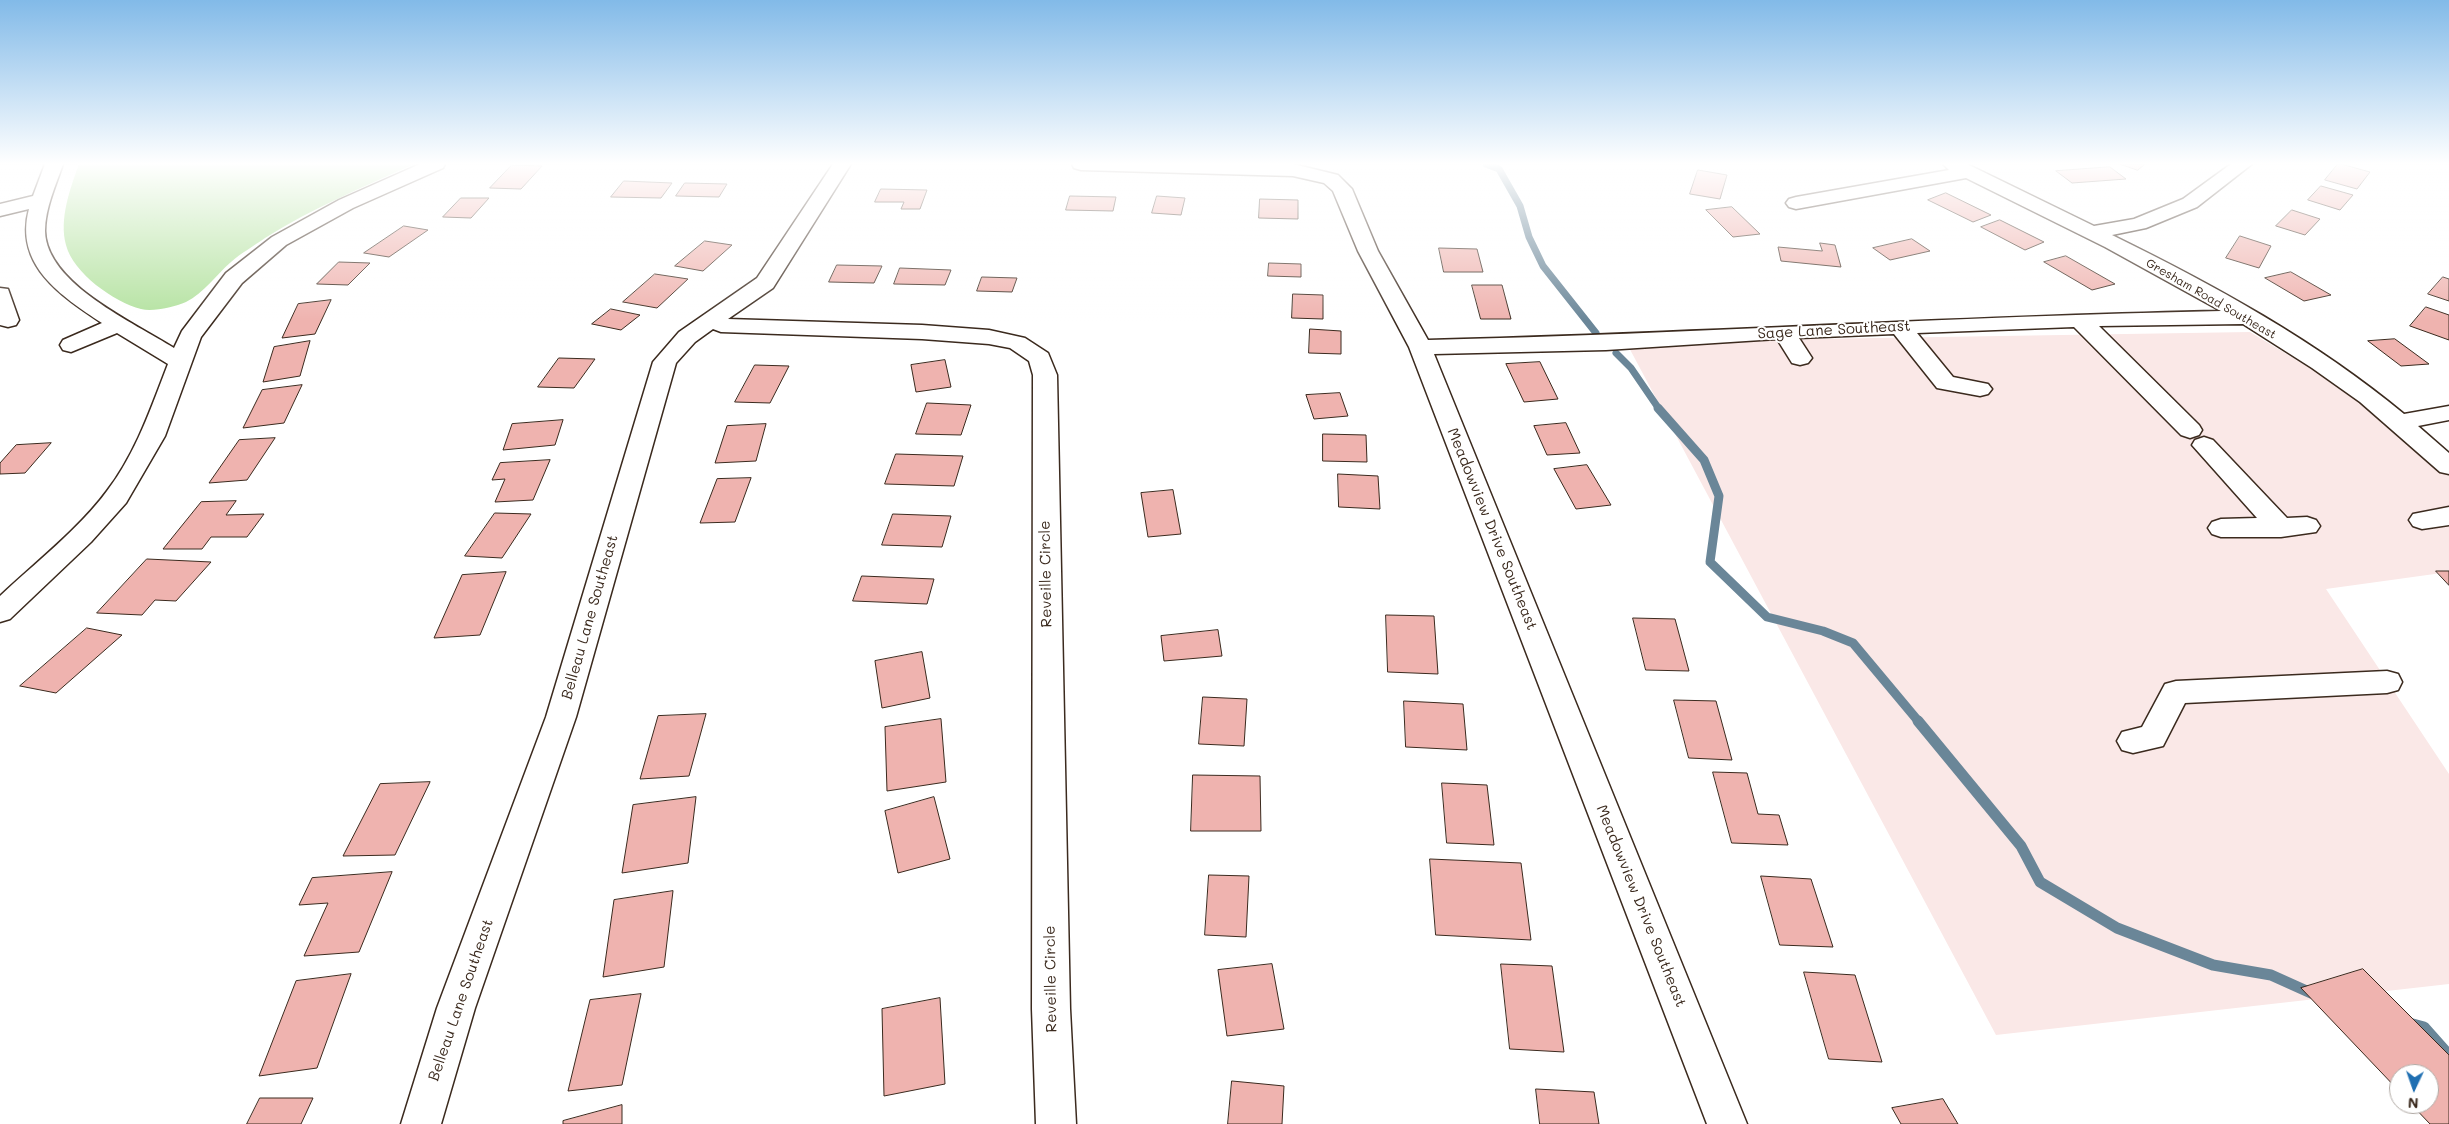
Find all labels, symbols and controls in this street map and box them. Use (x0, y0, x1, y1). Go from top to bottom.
street label: Gresham Road Southeast (2143, 256, 2279, 342)
street label: Sage Lane Southeast (1757, 317, 1911, 343)
street label: Meadowview Drive Southeast (1443, 425, 1541, 633)
street label: Reveille Circle (1036, 520, 1056, 628)
street label: Belleau Lane Southeast (558, 533, 622, 701)
street label: Meadowview Drive Southeast (1592, 802, 1690, 1010)
street label: Belleau Lane Southeast (425, 916, 497, 1084)
street label: Reveille Circle (1041, 925, 1061, 1033)
north arrow (2389, 1064, 2439, 1114)
text: N (2407, 1094, 2419, 1113)

